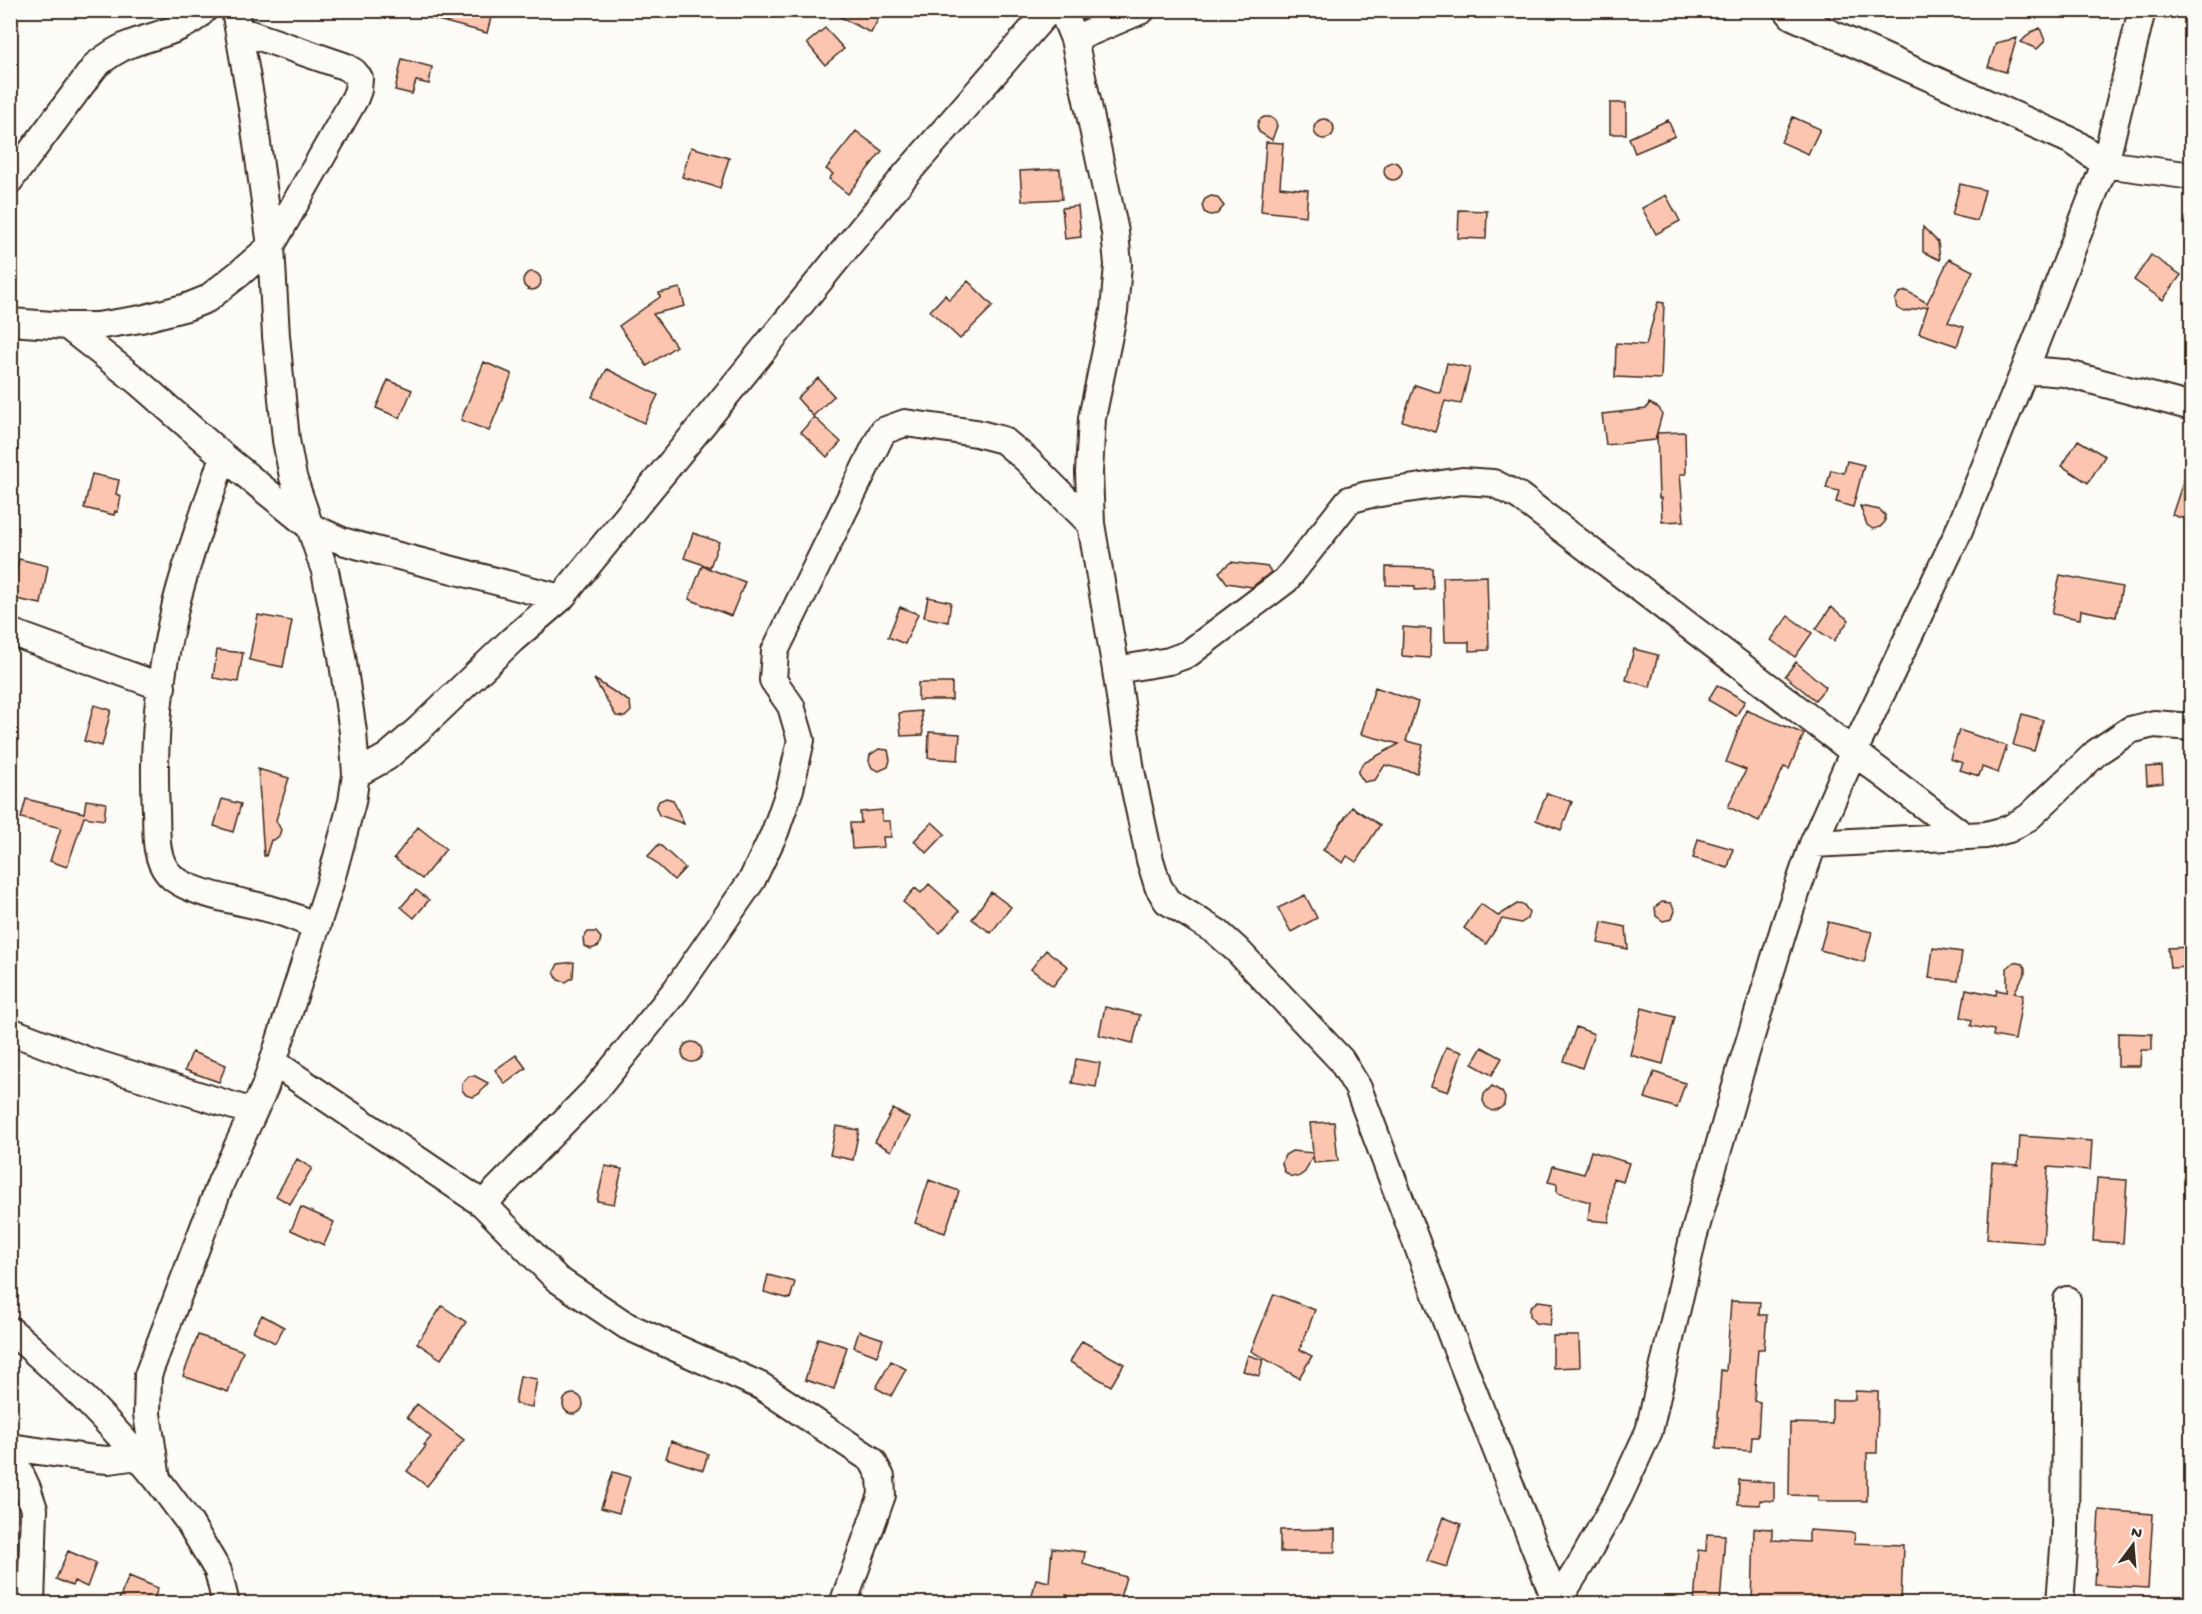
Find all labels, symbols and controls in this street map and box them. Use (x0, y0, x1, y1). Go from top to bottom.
north arrow (2103, 1515, 2163, 1575)
text: N (2129, 1523, 2144, 1545)

